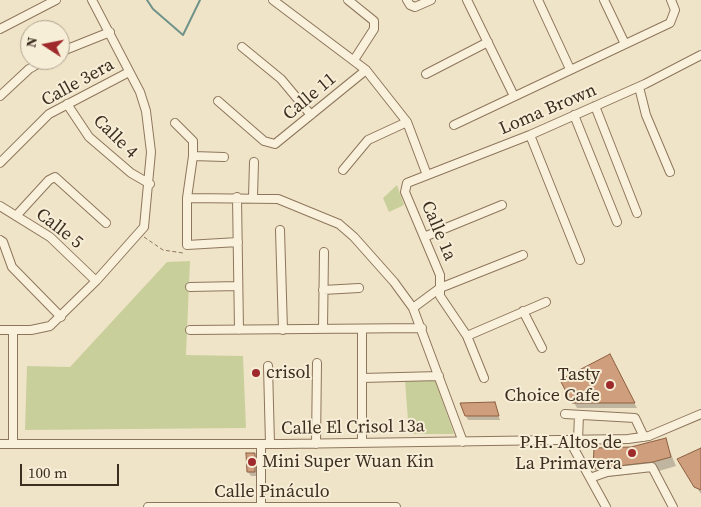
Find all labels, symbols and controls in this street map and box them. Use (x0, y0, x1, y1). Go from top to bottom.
north arrow (20, 20, 70, 70)
text: N (20, 35, 42, 49)
street label: Calle 3era (38, 54, 118, 112)
street label: Calle 11 (279, 69, 341, 125)
street label: Loma Brown (496, 80, 600, 140)
street label: Calle 4 (88, 111, 142, 163)
street label: Calle 1a (416, 198, 460, 264)
street label: Calle 5 (31, 204, 87, 254)
place label: crisol (266, 362, 311, 384)
place label: Tasty Choice Cafe (505, 364, 600, 406)
marker: crisol (250, 367, 262, 379)
marker: Tasty Choice Cafe (604, 379, 616, 391)
street label: Calle El Crisol 13a (281, 416, 425, 440)
place label: P.H. Altos de La Primavera (515, 432, 622, 474)
marker: P.H. Altos de La Primavera (626, 447, 638, 459)
place label: Mini Super Wuan Kin (262, 451, 434, 473)
scale bar (22, 454, 121, 486)
marker: Mini Super Wuan Kin (246, 456, 258, 468)
text: 100 m (28, 462, 68, 483)
street label: Calle Pináculo (214, 481, 330, 503)

